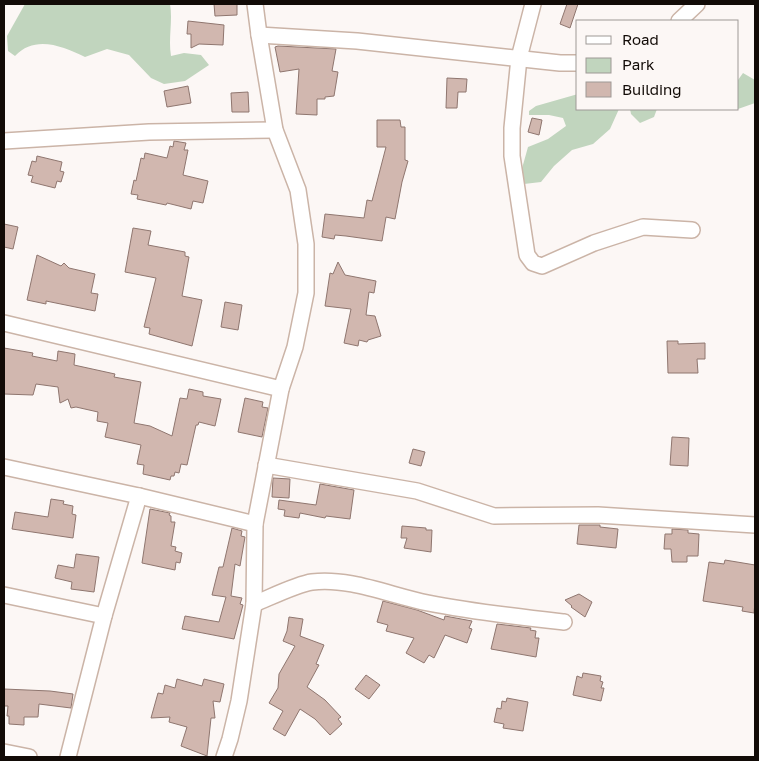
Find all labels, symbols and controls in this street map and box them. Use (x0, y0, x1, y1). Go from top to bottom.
legend (576, 20, 739, 110)
text: Road (622, 30, 659, 48)
text: Park (622, 55, 655, 73)
text: Building (622, 80, 682, 98)

